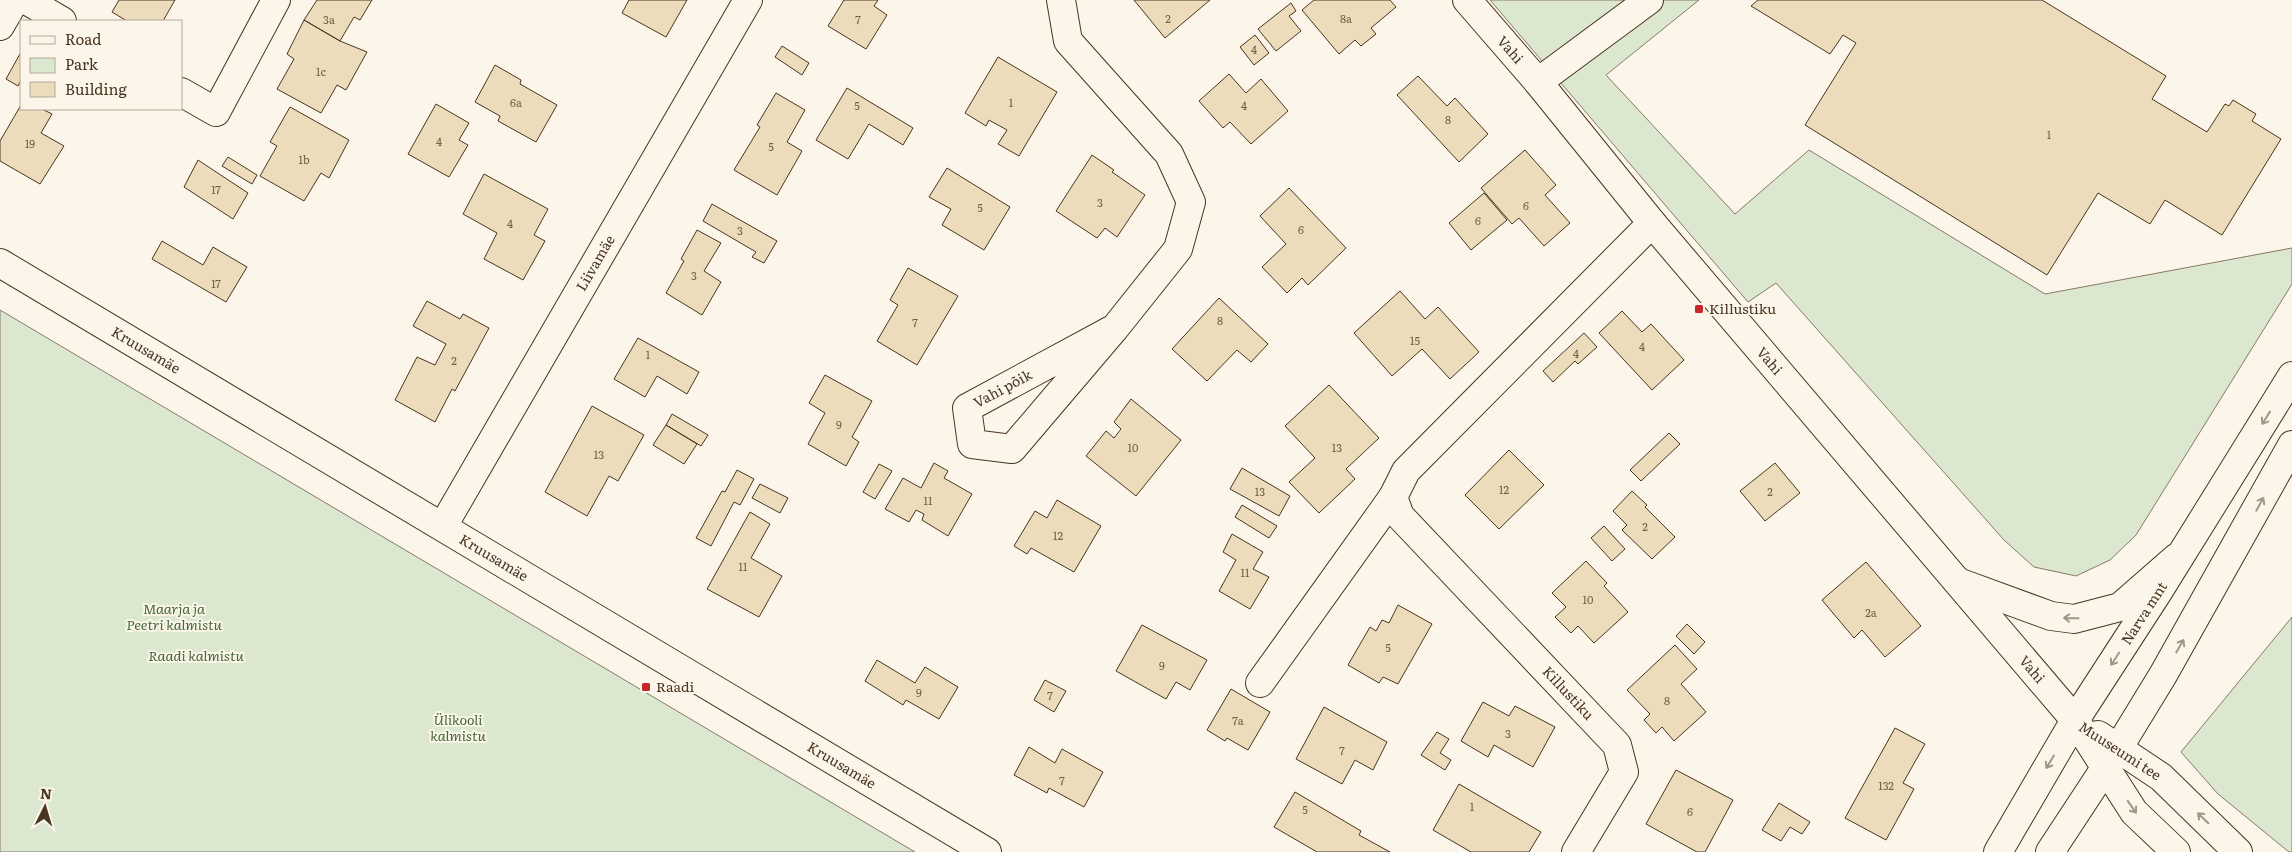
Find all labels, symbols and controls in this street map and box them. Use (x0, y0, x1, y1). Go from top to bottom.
house number: 2 (1165, 10, 1171, 26)
house number: 8a (1340, 10, 1352, 26)
house number: 3a (323, 11, 335, 27)
house number: 7 (855, 11, 861, 27)
legend (20, 20, 182, 110)
text: Road (65, 27, 101, 50)
street label: Vahi (1493, 31, 1529, 68)
house number: 4 (1251, 41, 1257, 57)
text: Park (65, 52, 99, 75)
house number: 1c (316, 63, 326, 79)
text: Building (65, 77, 127, 100)
house number: 6a (510, 94, 522, 110)
house number: 1 (1009, 94, 1014, 110)
house number: 5 (854, 97, 860, 113)
house number: 4 (1241, 97, 1247, 113)
house number: 8 (1445, 111, 1451, 127)
house number: 1 (2047, 126, 2052, 142)
house number: 4 (436, 133, 442, 149)
house number: 19 (25, 135, 35, 151)
house number: 5 (768, 138, 774, 154)
house number: 1b (298, 151, 310, 167)
house number: 17 (211, 181, 221, 197)
house number: 3 (1097, 194, 1103, 210)
house number: 6 (1523, 197, 1529, 213)
house number: 5 (977, 199, 983, 215)
house number: 6 (1475, 212, 1481, 228)
house number: 4 (507, 215, 513, 231)
house number: 6 (1298, 221, 1304, 237)
house number: 3 (737, 222, 743, 238)
street label: Liivamäe (571, 231, 619, 294)
house number: 3 (691, 267, 697, 283)
house number: 17 (211, 275, 221, 291)
place label: Killustiku (1709, 298, 1776, 318)
marker: Killustiku (1693, 303, 1705, 315)
house number: 8 (1217, 312, 1223, 328)
house number: 7 (912, 314, 918, 330)
street label: Kruusamäe (108, 321, 185, 378)
house number: 15 (1410, 332, 1420, 348)
house number: 4 (1639, 338, 1645, 354)
street label: Vahi (1753, 342, 1788, 379)
house number: 4 (1573, 345, 1579, 361)
house number: 1 (646, 346, 651, 362)
house number: 2 (451, 352, 457, 368)
street label: Vahi põik (970, 364, 1036, 412)
one-way arrow (2261, 410, 2271, 424)
house number: 9 (836, 416, 842, 432)
house number: 10 (1128, 439, 1138, 455)
house number: 13 (1332, 439, 1342, 455)
house number: 13 (594, 446, 604, 462)
house number: 12 (1499, 481, 1509, 497)
house number: 13 (1255, 483, 1265, 499)
house number: 2 (1767, 483, 1773, 499)
house number: 11 (924, 492, 933, 508)
one-way arrow (2255, 497, 2265, 512)
house number: 2 (1642, 518, 1648, 534)
house number: 12 (1053, 527, 1063, 543)
street label: Kruusamäe (456, 528, 532, 585)
house number: 11 (739, 558, 748, 574)
house number: 11 (1241, 564, 1250, 580)
street label: Narva mnt (2116, 577, 2171, 648)
house number: 10 (1583, 591, 1593, 607)
park label: Maarja ja Peetri kalmistu (126, 598, 222, 634)
house number: 2a (1865, 604, 1877, 620)
one-way arrow (2064, 613, 2080, 623)
house number: 5 (1385, 639, 1391, 655)
one-way arrow (2175, 639, 2185, 653)
park label: Raadi kalmistu (148, 645, 244, 665)
street label: Vahi (2015, 651, 2051, 687)
one-way arrow (2110, 652, 2120, 666)
house number: 9 (1159, 657, 1165, 673)
street label: Killustiku (1539, 661, 1599, 724)
place label: Raadi (656, 676, 695, 696)
marker: Raadi (640, 681, 652, 693)
house number: 9 (916, 684, 922, 700)
house number: 7 (1047, 687, 1053, 703)
house number: 8 (1664, 692, 1670, 708)
park label: Ülikooli kalmistu (430, 709, 486, 745)
house number: 7a (1232, 712, 1244, 728)
street label: Muuseumi tee (2075, 716, 2166, 784)
house number: 3 (1505, 725, 1511, 741)
street label: Kruusamäe (804, 736, 880, 793)
house number: 7 (1339, 742, 1345, 758)
one-way arrow (2045, 755, 2055, 769)
house number: 7 (1059, 772, 1065, 788)
house number: 132 (1878, 777, 1894, 793)
north arrow (20, 782, 70, 832)
text: N (39, 783, 53, 804)
house number: 1 (1470, 798, 1475, 814)
one-way arrow (2127, 800, 2137, 814)
house number: 5 (1302, 801, 1308, 817)
house number: 6 (1687, 803, 1693, 819)
one-way arrow (2197, 812, 2210, 824)

